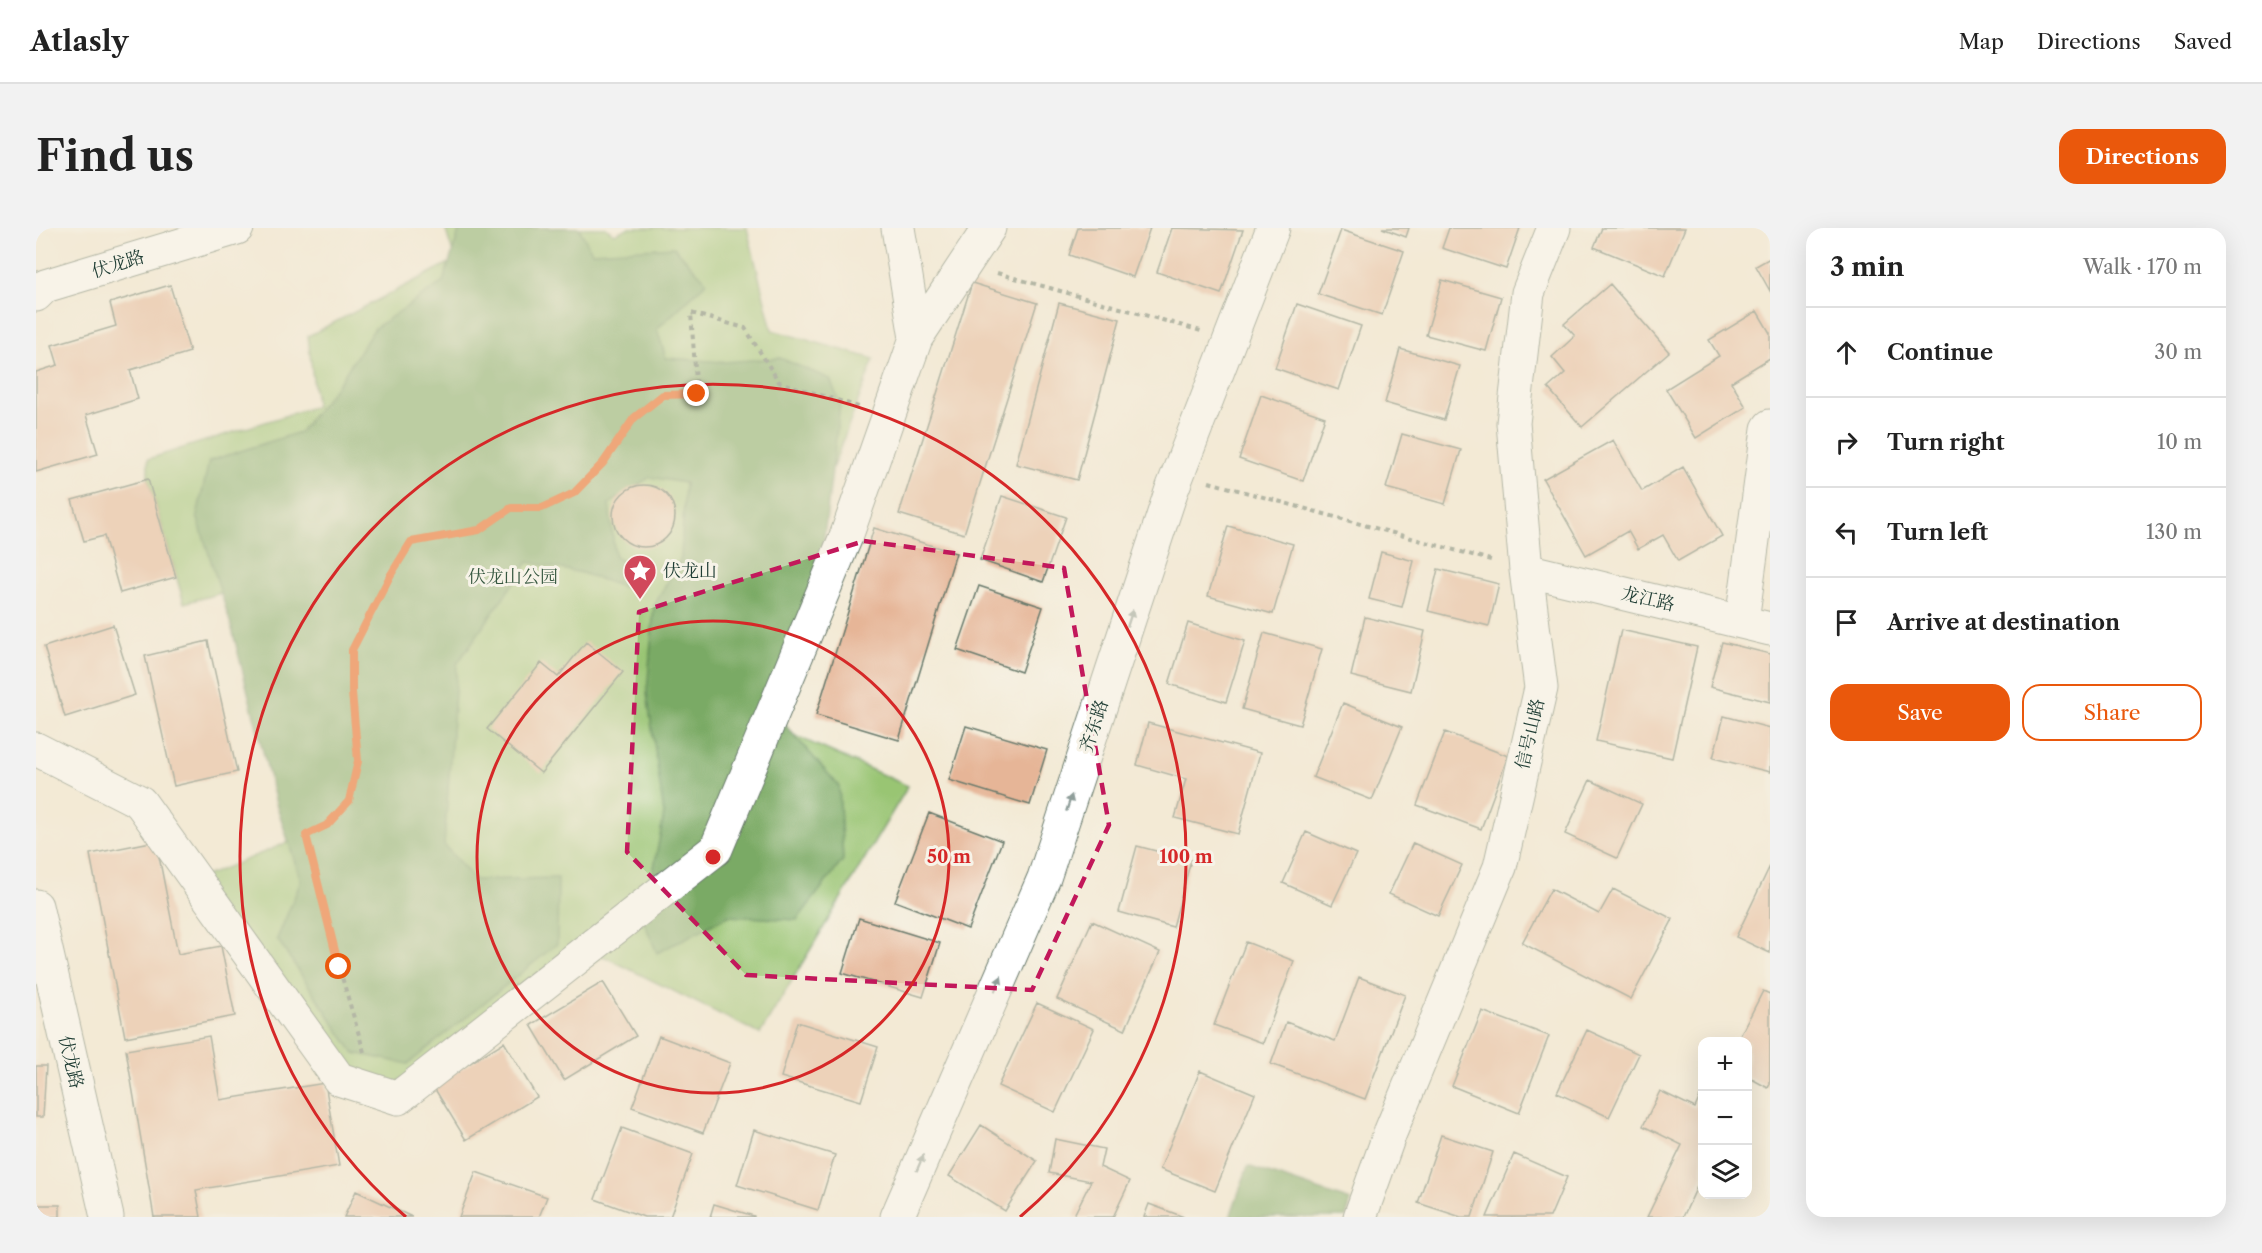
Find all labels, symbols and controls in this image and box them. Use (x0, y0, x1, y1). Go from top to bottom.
text: Atlasly (30, 24, 129, 58)
text: Map (1959, 29, 2004, 54)
text: Directions (2037, 29, 2141, 54)
text: Saved (2174, 29, 2232, 54)
button: Directions (2059, 129, 2226, 184)
text: Find us (36, 130, 194, 182)
street label: 伏龙路 (89, 246, 147, 282)
text: 3 min (1830, 251, 1904, 283)
text: Walk · 170 m (2083, 255, 2202, 279)
icon: ahead (1830, 336, 1863, 369)
text: Continue (1887, 339, 1993, 366)
text: 30 m (2154, 340, 2202, 364)
route end (683, 380, 709, 406)
icon: right (1830, 426, 1863, 459)
text: Turn right (1887, 429, 2005, 456)
text: 10 m (2157, 430, 2202, 454)
icon: left (1830, 516, 1863, 549)
text: Turn left (1887, 519, 1988, 546)
text: 130 m (2146, 520, 2202, 544)
place icon: 伏龙山 (622, 553, 658, 600)
place label: 伏龙山 (663, 560, 717, 582)
park label: 伏龙山公园 (468, 566, 558, 588)
street label: 龙江路 (1619, 582, 1677, 616)
icon: arrive (1830, 606, 1863, 639)
one-way arrow (1125, 609, 1135, 627)
text: Arrive at destination (1887, 609, 2120, 636)
button: Save (1830, 684, 2010, 741)
button: Share (2022, 684, 2202, 741)
street label: 信号山路 (1511, 696, 1549, 772)
street label: 齐东路 (1075, 697, 1113, 755)
one-way arrow (1064, 794, 1074, 812)
text: 50 m (927, 846, 971, 868)
text: 100 m (1159, 846, 1213, 868)
centre of rings (703, 847, 723, 867)
route start (325, 953, 351, 979)
one-way arrow (993, 976, 1002, 993)
street label: 伏龙路 (54, 1033, 88, 1091)
map controls (1698, 1037, 1752, 1199)
button: + (1698, 1037, 1752, 1091)
button: − (1698, 1091, 1752, 1145)
button: layers (1698, 1145, 1752, 1199)
one-way arrow (915, 1154, 925, 1172)

